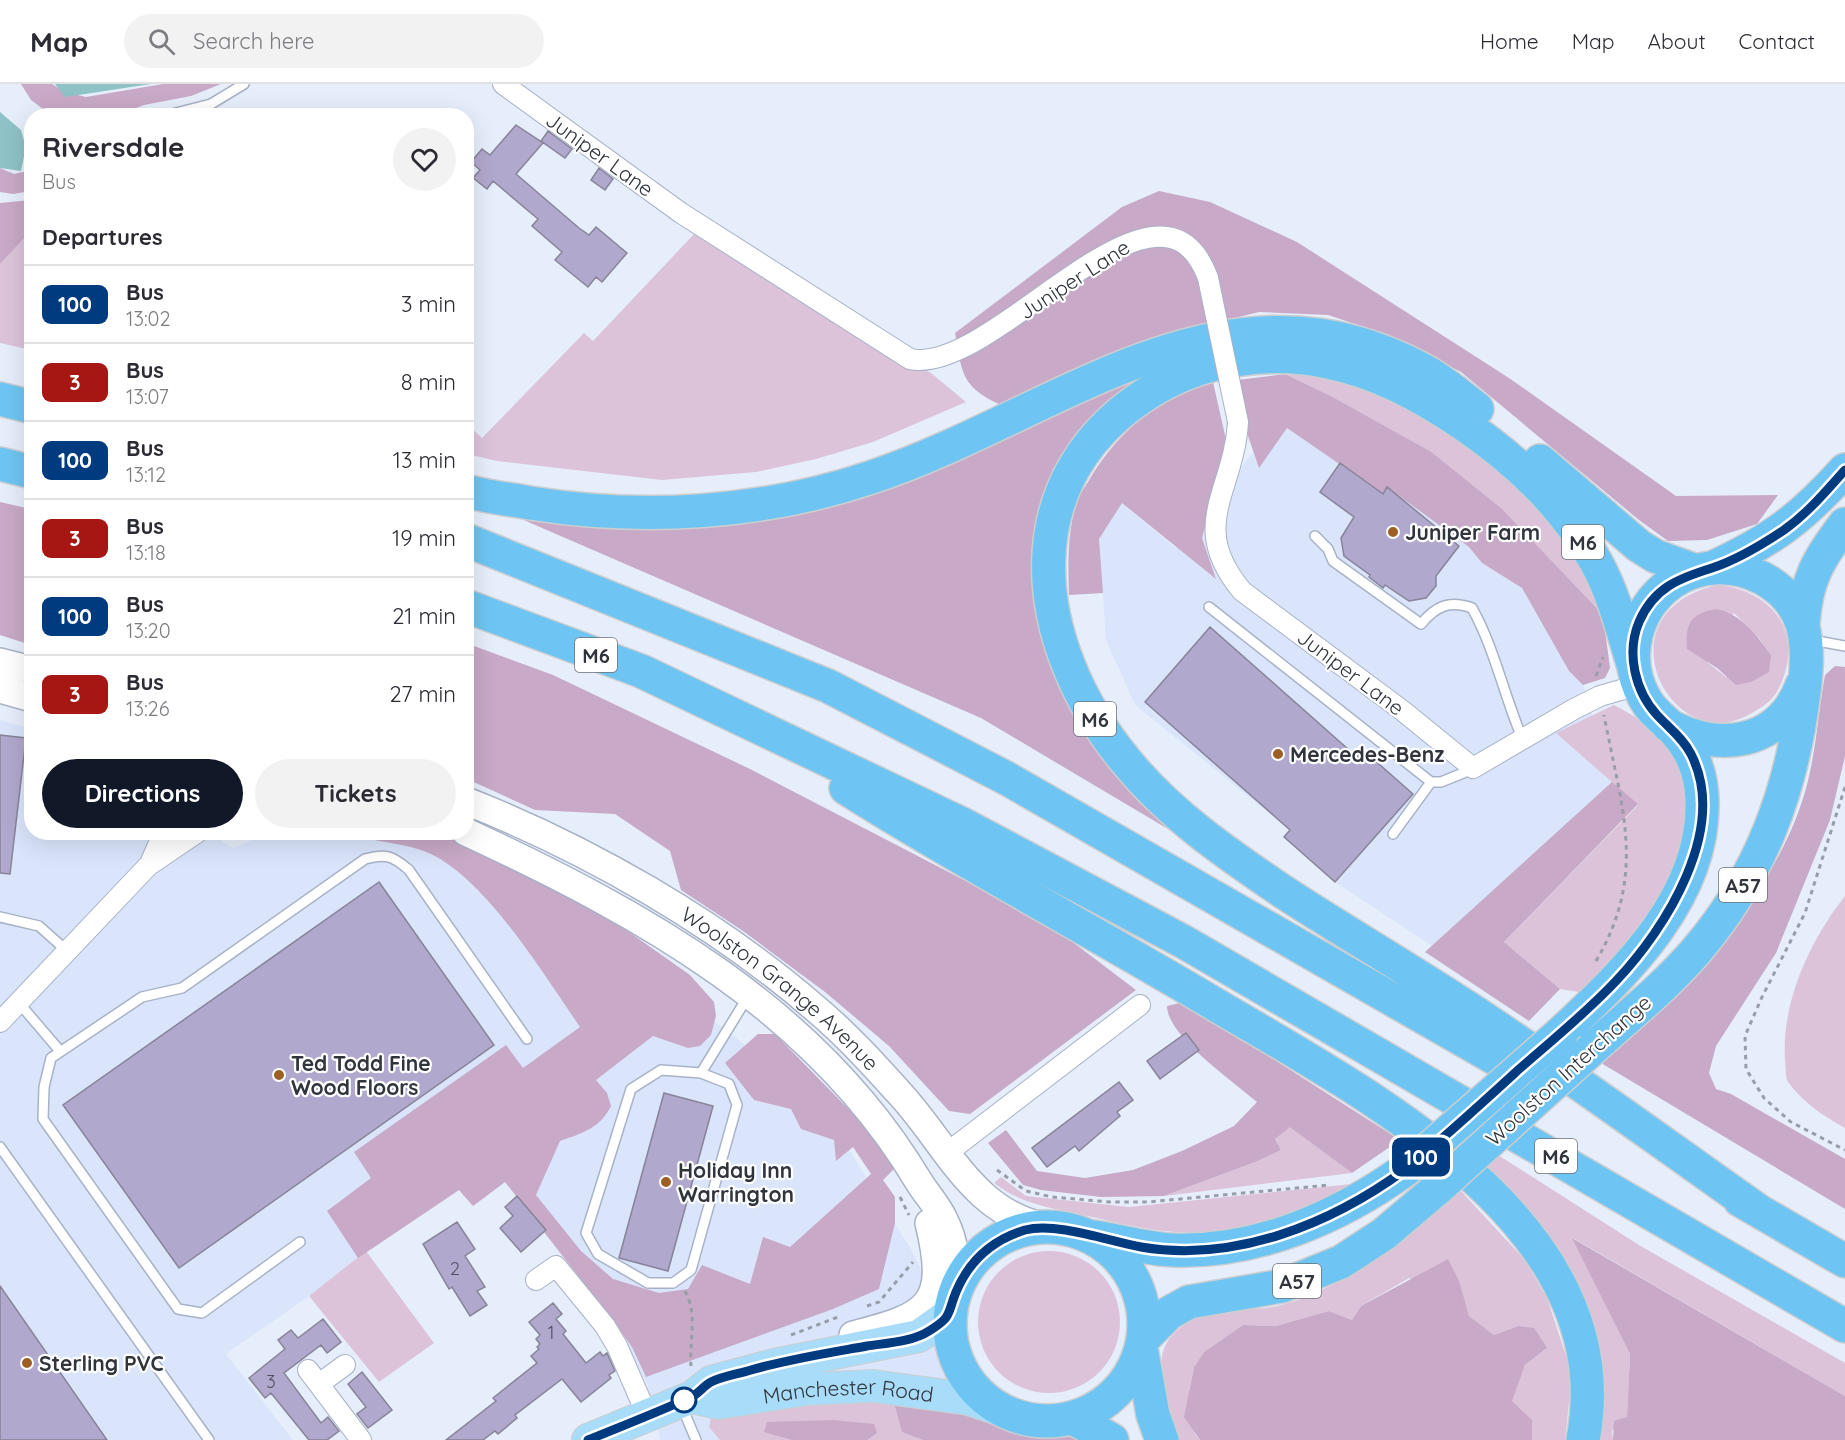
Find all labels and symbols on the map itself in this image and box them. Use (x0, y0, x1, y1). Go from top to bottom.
street label: Juniper Lane (541, 106, 659, 202)
street label: Juniper Lane (1014, 234, 1134, 324)
place label: Juniper Farm (1405, 519, 1540, 545)
marker: Juniper Farm (1386, 525, 1400, 539)
road number: M6 (1562, 525, 1604, 559)
street label: Juniper Lane (1293, 623, 1409, 721)
road number: M6 (575, 638, 617, 672)
road number: M6 (1074, 702, 1116, 736)
place label: Mercedes-Benz (1290, 741, 1444, 767)
marker: Mercedes-Benz (1271, 747, 1285, 761)
road number: A57 (1719, 868, 1767, 902)
street label: Woolston Grange Avenue (677, 901, 885, 1075)
street label: Woolston Interchange (1480, 989, 1656, 1151)
place label: Ted Todd Fine Wood Floors (291, 1050, 431, 1100)
marker: Ted Todd Fine Wood Floors (272, 1068, 286, 1082)
line badge: 100 (1386, 1138, 1456, 1176)
road number: M6 (1535, 1139, 1577, 1173)
place label: Holiday Inn Warrington (678, 1157, 794, 1207)
marker: Holiday Inn Warrington (659, 1175, 673, 1189)
house number: 2 (450, 1257, 460, 1280)
road number: A57 (1273, 1264, 1321, 1298)
house number: 1 (548, 1321, 554, 1344)
place label: Sterling PVC (39, 1350, 164, 1376)
marker: Sterling PVC (20, 1356, 34, 1370)
house number: 3 (266, 1370, 276, 1393)
street label: Manchester Road (761, 1373, 935, 1409)
unlabelled marker (671, 1387, 697, 1413)

